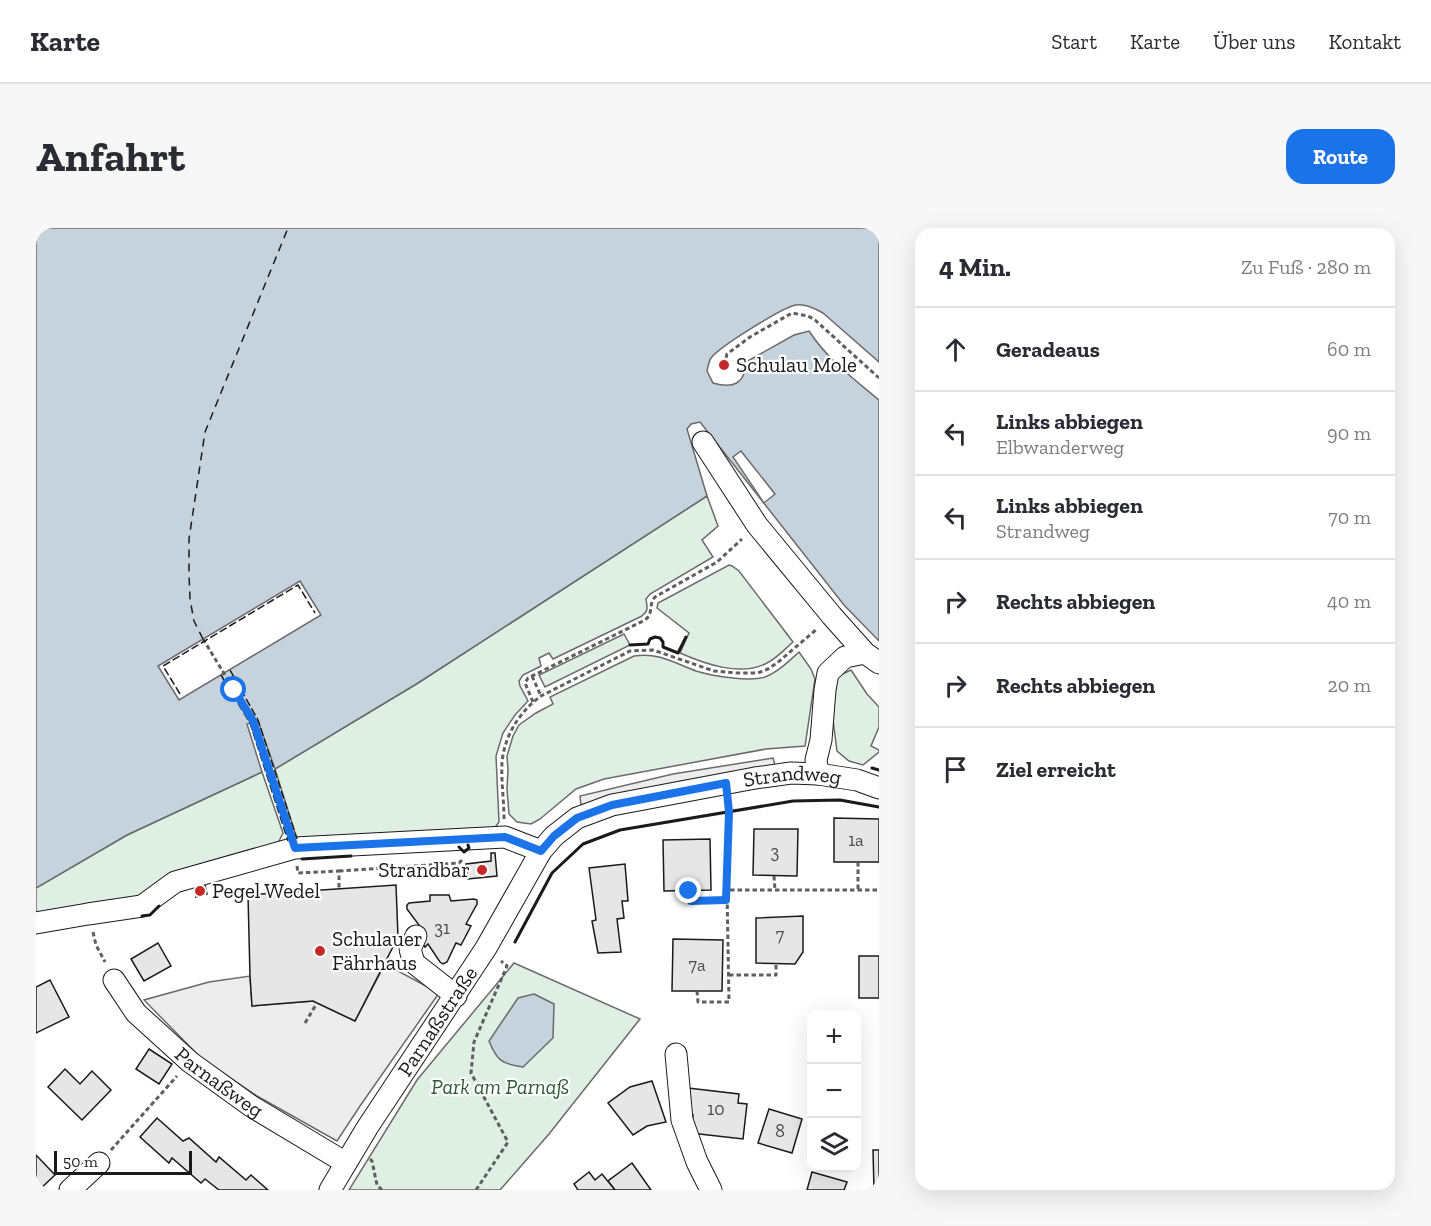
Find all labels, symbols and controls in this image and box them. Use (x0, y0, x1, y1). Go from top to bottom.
text: Karte (30, 25, 100, 58)
text: Start (1051, 29, 1097, 54)
text: Karte (1130, 29, 1180, 54)
text: Über uns (1213, 29, 1295, 54)
text: Kontakt (1328, 29, 1401, 54)
button: Route (1286, 129, 1395, 184)
text: Anfahrt (36, 131, 185, 182)
text: 4 Min. (939, 251, 1011, 283)
text: Zu Fuß · 280 m (1241, 255, 1371, 279)
icon: ahead (939, 333, 972, 366)
text: Geradeaus (996, 336, 1100, 363)
text: 60 m (1327, 337, 1371, 361)
place label: Schulau Mole (736, 352, 857, 377)
marker: Schulau Mole (717, 358, 731, 372)
text: Links abbiegen (996, 408, 1143, 435)
icon: left (939, 417, 972, 450)
text: 90 m (1327, 421, 1371, 445)
text: Elbwanderweg (996, 435, 1124, 459)
text: Links abbiegen (996, 492, 1143, 519)
icon: left (939, 501, 972, 534)
text: 70 m (1328, 505, 1371, 529)
text: Strandweg (996, 519, 1090, 543)
icon: right (939, 585, 972, 618)
text: Rechts abbiegen (996, 588, 1155, 615)
text: 40 m (1327, 589, 1371, 613)
icon: right (939, 669, 972, 702)
text: Rechts abbiegen (996, 672, 1155, 699)
text: 20 m (1327, 673, 1371, 697)
route start (220, 676, 246, 702)
icon: arrive (939, 753, 972, 786)
text: Ziel erreicht (996, 756, 1116, 783)
street label: Strandweg (741, 760, 844, 792)
house number: 1a (848, 829, 864, 851)
house number: 3 (771, 841, 780, 863)
place label: Strandbar (378, 857, 470, 882)
marker: Strandbar (475, 863, 489, 877)
route end (675, 877, 701, 903)
place label: Pegel Wedel (212, 878, 320, 903)
marker: Pegel Wedel (193, 884, 207, 898)
house number: 31 (434, 917, 450, 939)
house number: 7 (776, 924, 785, 946)
place label: Schulauer Fährhaus (332, 926, 423, 975)
marker: Schulauer Fährhaus (313, 944, 327, 958)
house number: 7a (688, 954, 706, 976)
street label: Parnaßstraße (392, 961, 482, 1081)
map controls (807, 1010, 861, 1172)
button: + (807, 1010, 861, 1064)
street label: Parnaßweg (170, 1041, 268, 1123)
button: − (807, 1064, 861, 1118)
park label: Park am Parnaß (431, 1074, 569, 1099)
house number: 10 (707, 1098, 725, 1120)
button: layers (807, 1118, 861, 1172)
house number: 8 (775, 1120, 785, 1142)
scale bar (54, 1148, 192, 1176)
text: 50 m (63, 1152, 98, 1171)

